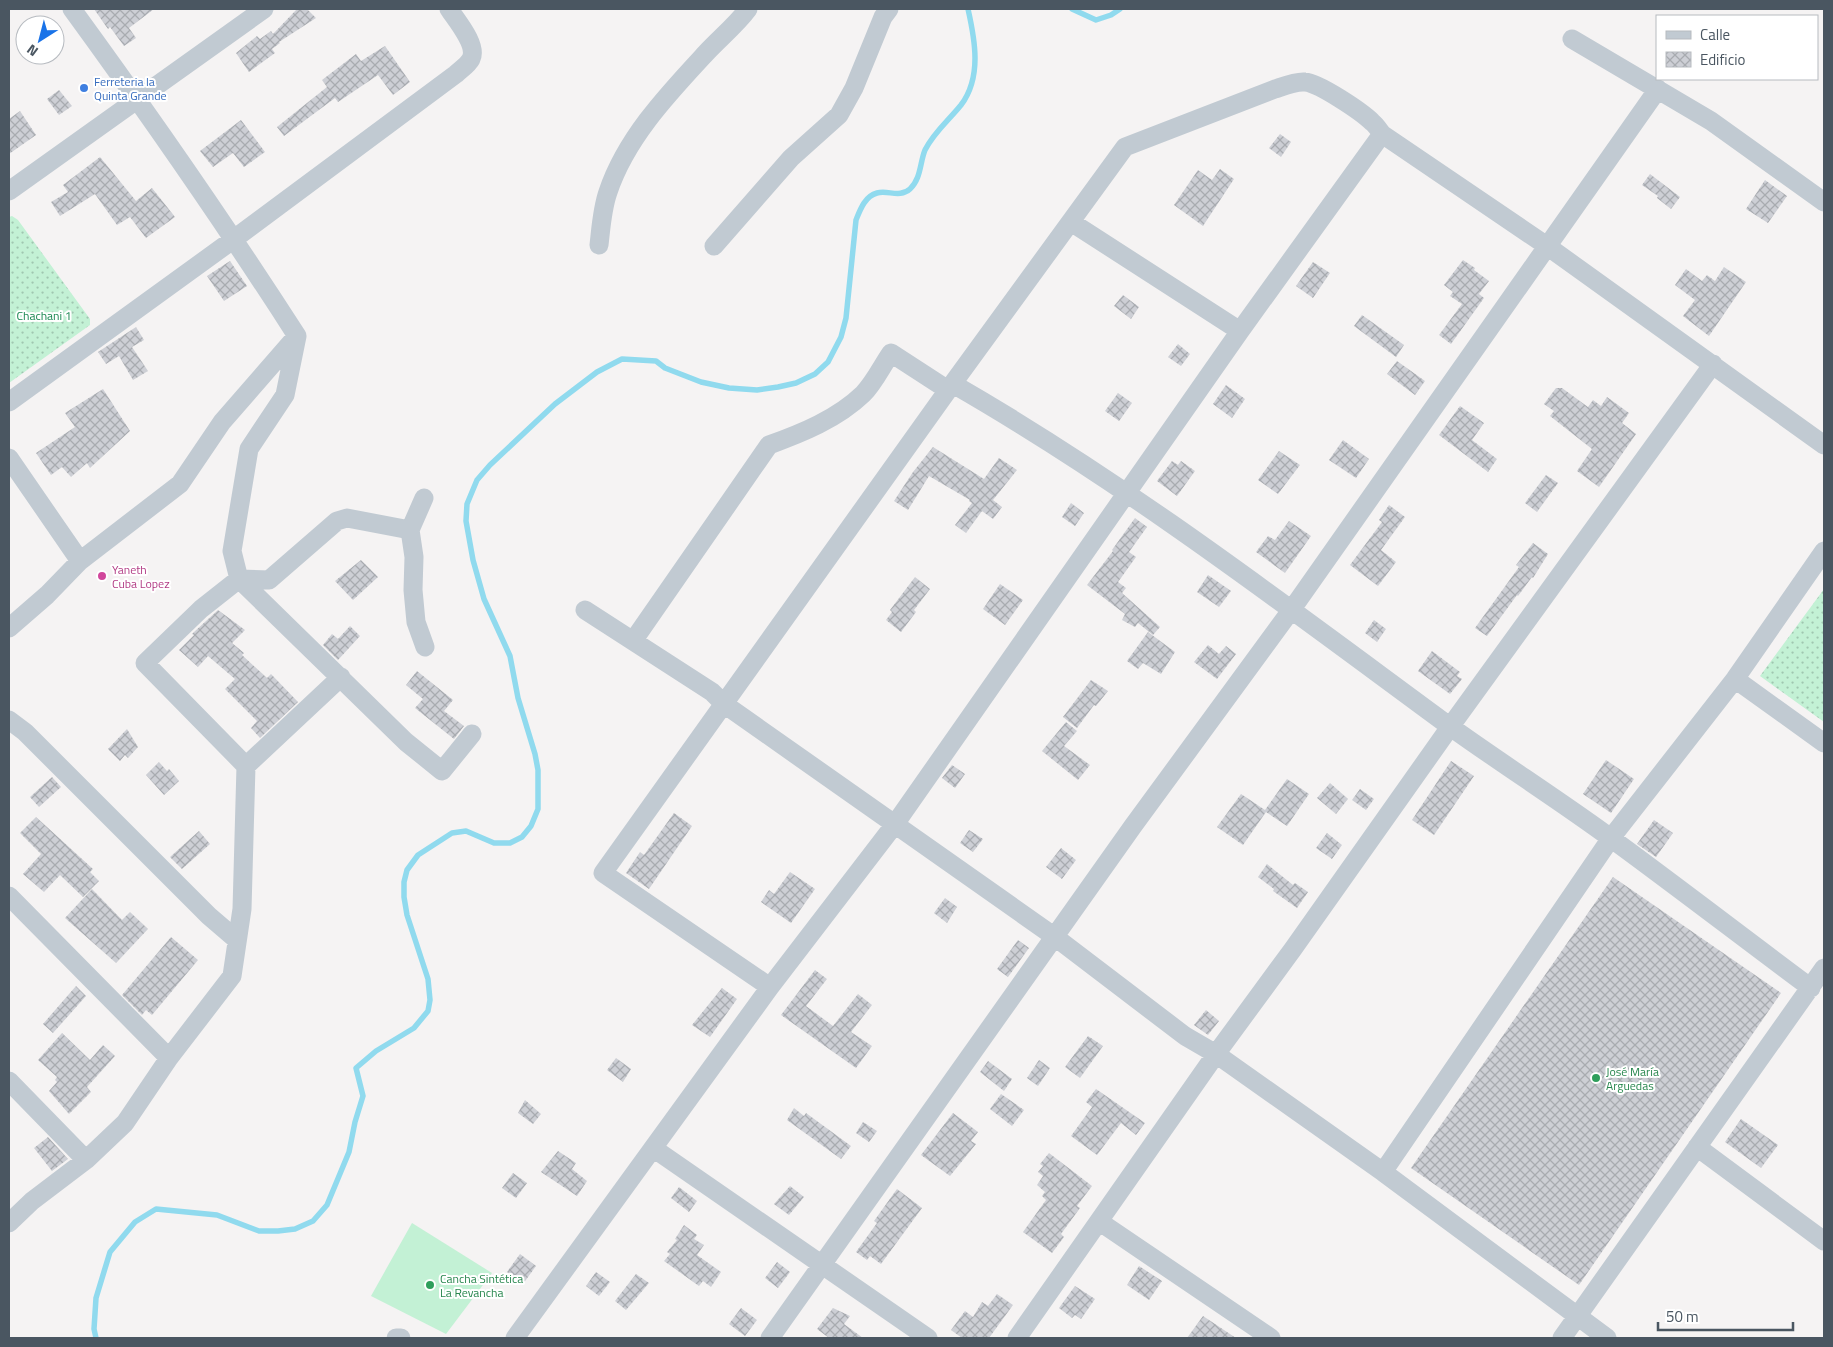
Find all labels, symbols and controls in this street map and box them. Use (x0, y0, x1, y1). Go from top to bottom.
north arrow (15, 15, 65, 65)
legend (1656, 15, 1818, 80)
text: Calle (1700, 23, 1730, 46)
text: N (22, 40, 42, 62)
text: Edificio (1700, 48, 1745, 71)
place label: Ferreteria la Quinta Grande (94, 72, 167, 105)
marker: Ferreteria la Quinta Grande (78, 82, 90, 94)
park label: Chachani 1 (16, 306, 72, 325)
place label: Yaneth Cuba Lopez (112, 560, 170, 593)
marker: Yaneth Cuba Lopez (96, 570, 108, 582)
place label: José María Arguedas (1606, 1062, 1659, 1095)
marker: José María Arguedas (1590, 1072, 1602, 1084)
place label: Cancha Sintética La Revancha (440, 1269, 523, 1302)
marker: Cancha Sintética La Revancha (424, 1279, 436, 1291)
scale bar (1658, 1300, 1793, 1332)
text: 50 m (1666, 1305, 1699, 1328)

